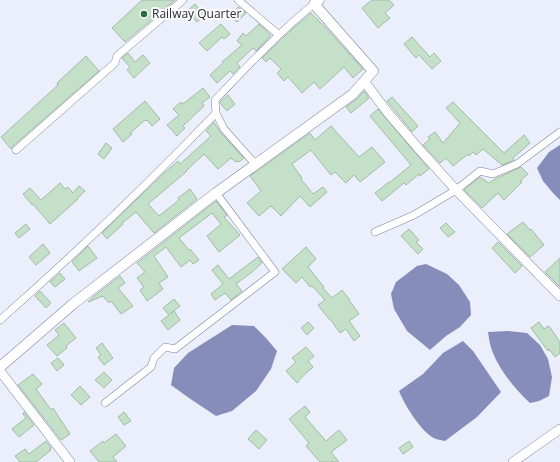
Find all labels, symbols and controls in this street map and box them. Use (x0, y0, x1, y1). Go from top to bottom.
place label: Railway Quarter (152, 5, 242, 22)
marker: Railway Quarter (139, 9, 149, 19)

